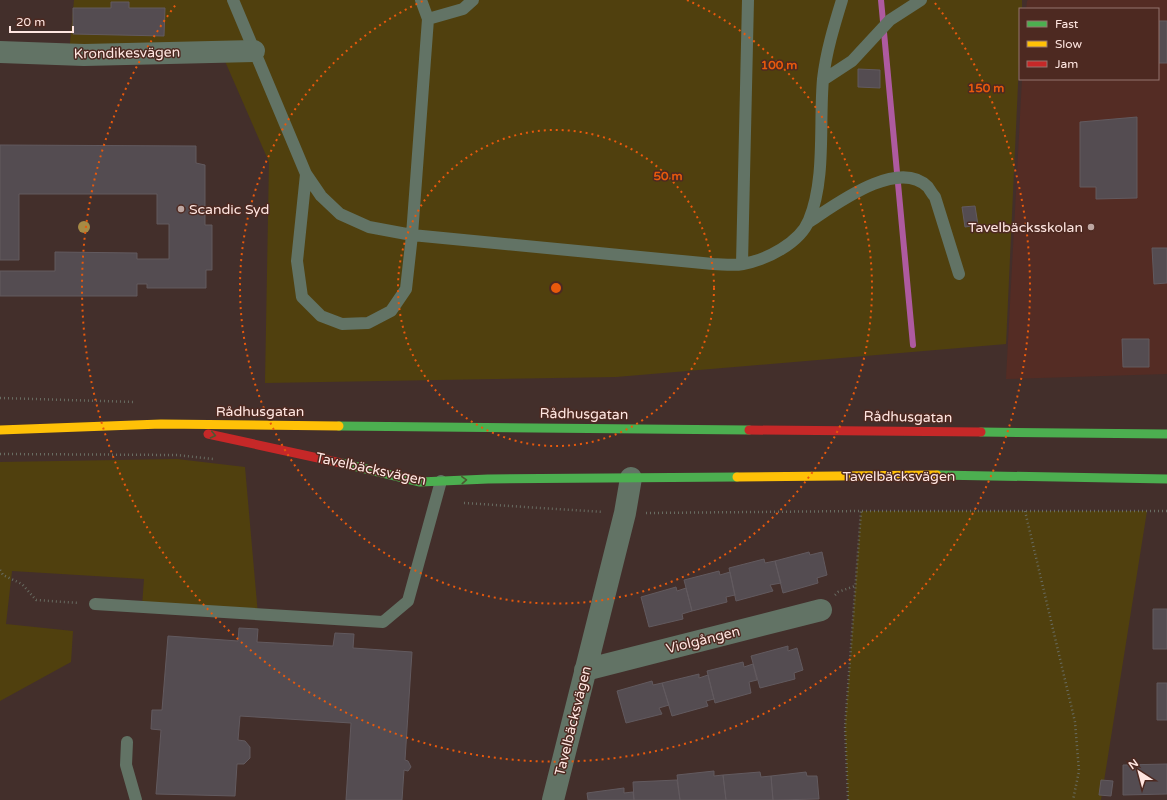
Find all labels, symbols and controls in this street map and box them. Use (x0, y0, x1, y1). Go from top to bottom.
scale bar (10, 8, 73, 34)
legend (1019, 8, 1159, 80)
text: 20 m (16, 15, 45, 29)
text: Fast (1055, 17, 1079, 31)
text: Slow (1055, 37, 1082, 51)
street label: Krondikesvägen (74, 44, 180, 62)
text: Jam (1055, 57, 1078, 71)
text: 100 m (761, 58, 797, 72)
text: 150 m (968, 81, 1004, 95)
text: 50 m (653, 169, 683, 183)
place label: Scandic Syd (189, 201, 269, 218)
marker: Scandic Syd (176, 204, 186, 214)
place label: Tavelbäcksskolan (968, 219, 1083, 236)
marker: Tavelbäcksskolan (1086, 222, 1096, 232)
centre of rings (549, 281, 563, 295)
street label: Rådhusgatan (216, 403, 304, 420)
street label: Rådhusgatan (540, 405, 628, 423)
street label: Rådhusgatan (864, 408, 952, 426)
one-way arrow (210, 431, 216, 439)
street label: Tavelbäcksvägen (314, 449, 428, 489)
street label: Tavelbäcksvägen (843, 468, 955, 485)
one-way arrow (461, 476, 467, 485)
street label: Violgången (664, 623, 742, 657)
street label: Tavelbäcksvägen (551, 664, 595, 778)
north arrow (1119, 752, 1159, 792)
text: N (1126, 756, 1141, 772)

